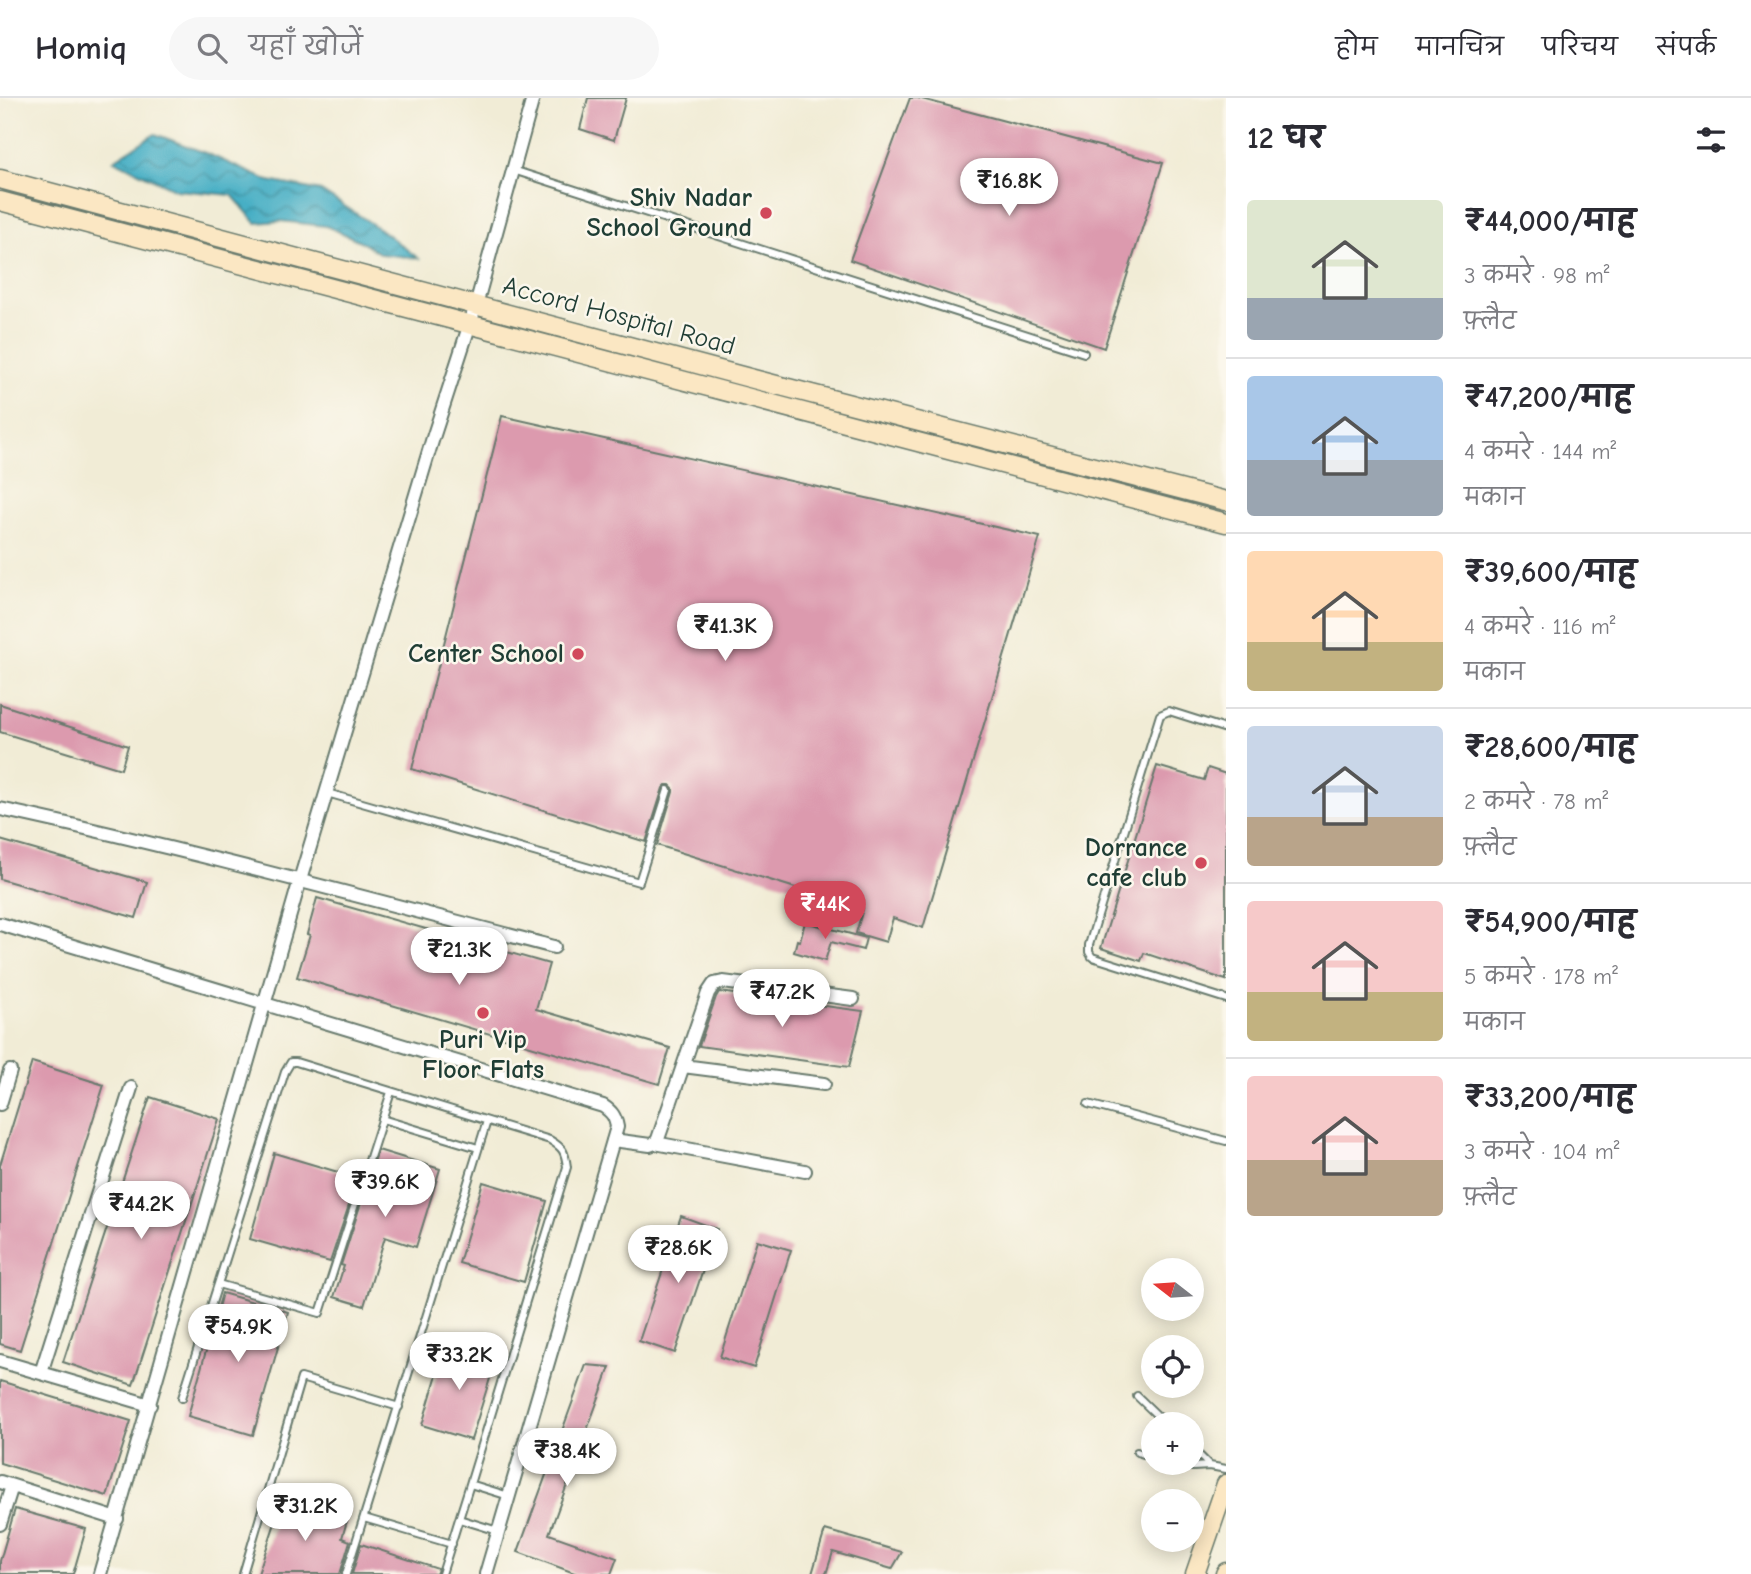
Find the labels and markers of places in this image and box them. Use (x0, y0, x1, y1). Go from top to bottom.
pin: ₹16.8K (952, 158, 1066, 218)
place label: Shiv Nadar School Ground (587, 183, 753, 243)
marker: Shiv Nadar School Ground (758, 205, 774, 221)
pin: ₹41.3K (668, 603, 782, 663)
place label: Center School (408, 639, 564, 669)
marker: Center School (570, 646, 586, 662)
place label: Dorrance cafe club (1085, 833, 1187, 893)
marker: Dorrance cafe club (1193, 855, 1209, 871)
pin: ₹44K (784, 882, 866, 941)
pin: ₹21.3K (402, 928, 516, 987)
pin: ₹47.2K (725, 970, 839, 1029)
marker: Puri Vip Floor Flats (475, 1005, 491, 1021)
place label: Puri Vip Floor Flats (422, 1025, 544, 1085)
pin: ₹39.6K (328, 1160, 442, 1219)
pin: ₹44.2K (84, 1182, 198, 1241)
pin: ₹28.6K (621, 1226, 735, 1285)
pin: ₹54.9K (181, 1304, 295, 1364)
pin: ₹33.2K (402, 1332, 516, 1392)
pin: ₹38.4K (510, 1428, 624, 1488)
pin: ₹31.2K (248, 1484, 362, 1543)

